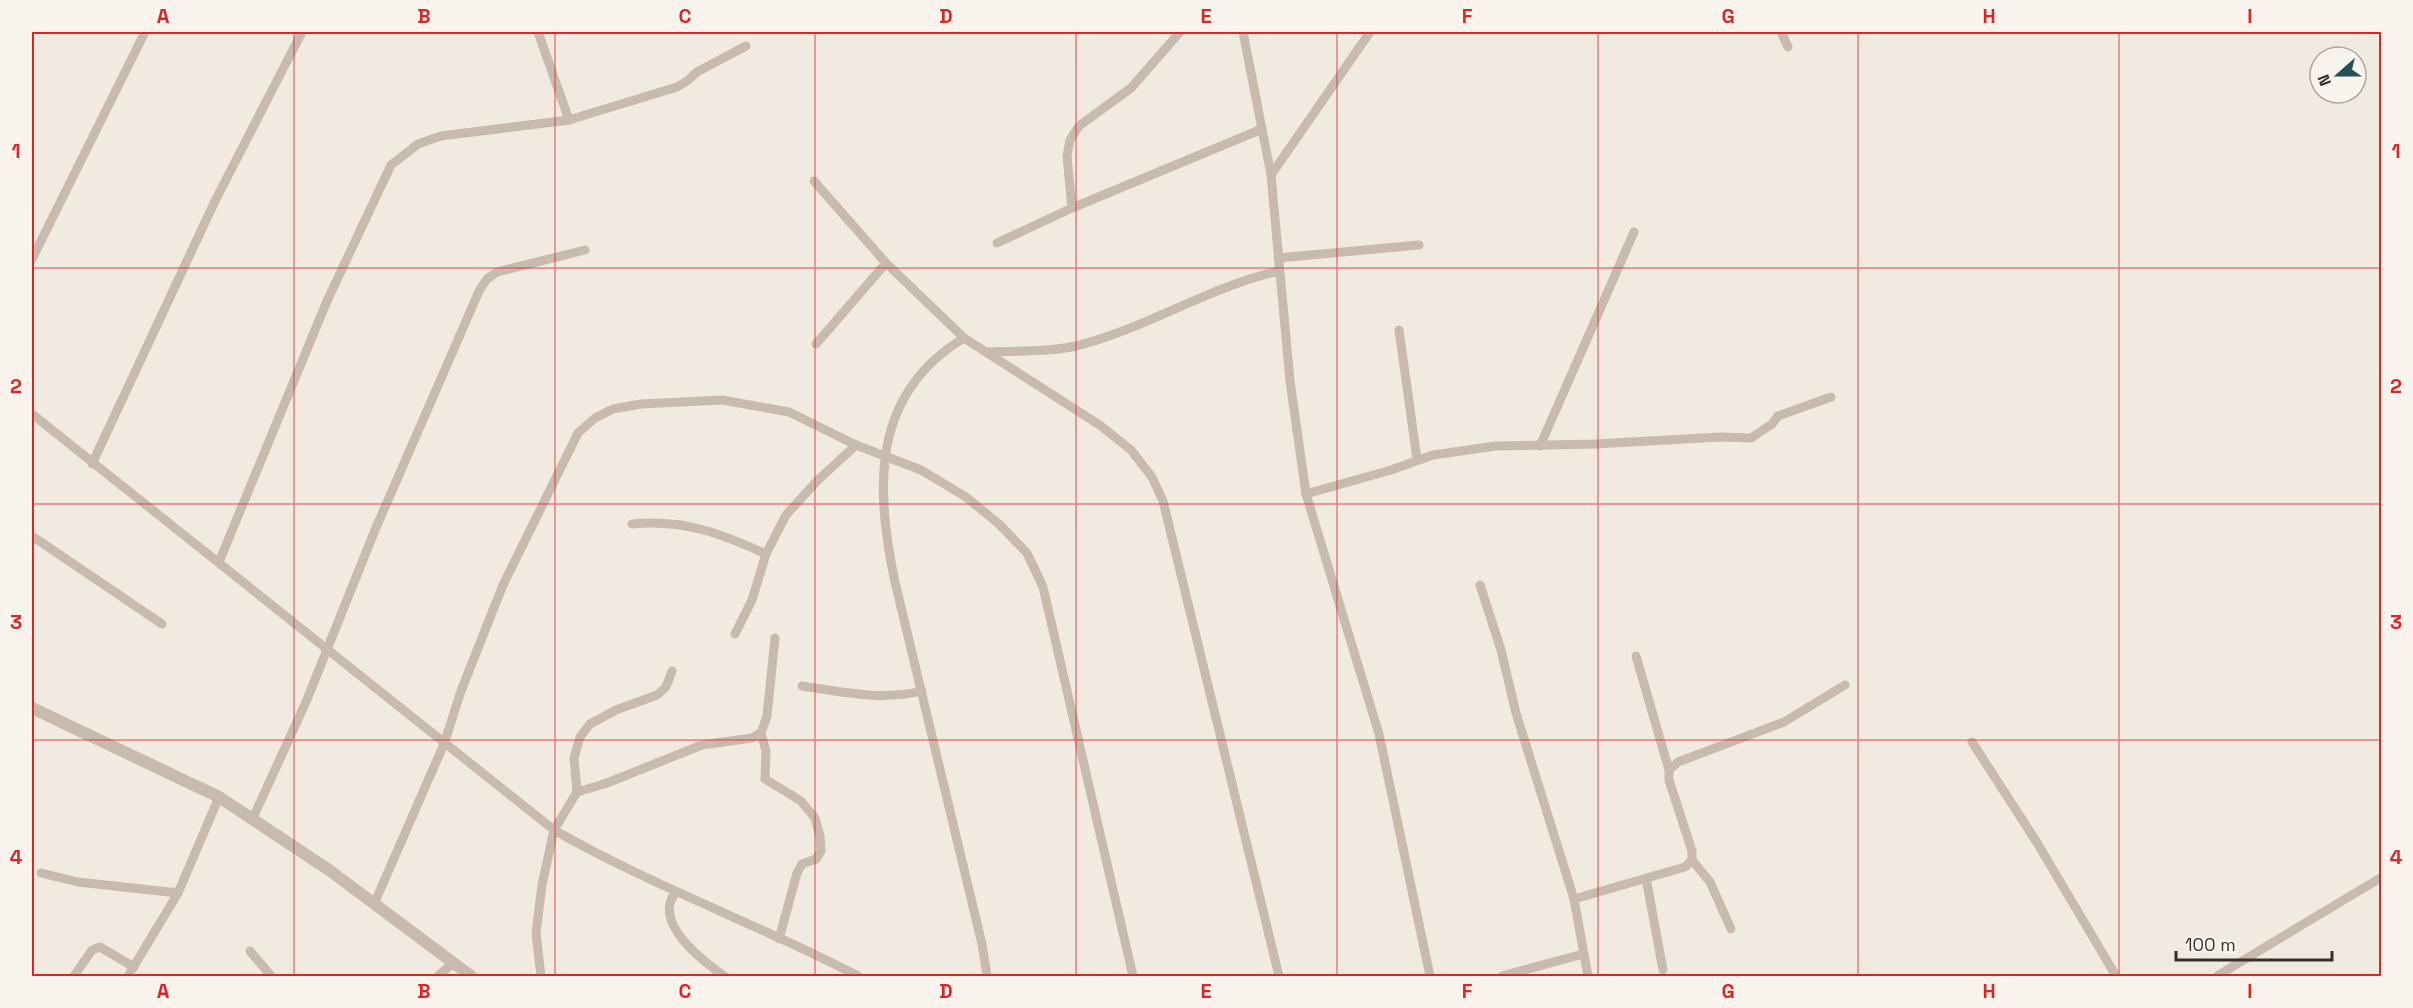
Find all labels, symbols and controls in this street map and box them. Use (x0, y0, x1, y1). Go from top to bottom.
text: A (157, 3, 170, 29)
text: B (417, 3, 431, 29)
text: C (679, 3, 692, 29)
text: D (939, 3, 953, 29)
text: E (1200, 3, 1212, 29)
text: F (1462, 3, 1473, 29)
text: G (1721, 3, 1735, 29)
text: H (1982, 3, 1996, 29)
text: I (2247, 3, 2253, 29)
north arrow (2308, 45, 2368, 105)
text: N (2313, 71, 2336, 89)
text: 1 (11, 138, 21, 164)
text: 1 (2391, 138, 2401, 164)
text: 2 (10, 373, 22, 399)
text: 2 (2390, 373, 2402, 399)
text: 3 (10, 609, 22, 635)
text: 3 (2390, 609, 2402, 635)
text: 4 (10, 844, 23, 870)
text: 4 (2390, 844, 2403, 870)
scale bar (2176, 924, 2332, 962)
text: 100 m (2185, 933, 2236, 956)
text: A (157, 978, 170, 1004)
text: B (417, 978, 431, 1004)
text: C (679, 978, 692, 1004)
text: D (939, 978, 953, 1004)
text: E (1200, 978, 1212, 1004)
text: F (1462, 978, 1473, 1004)
text: G (1721, 978, 1735, 1004)
text: H (1982, 978, 1996, 1004)
text: I (2247, 978, 2253, 1004)

